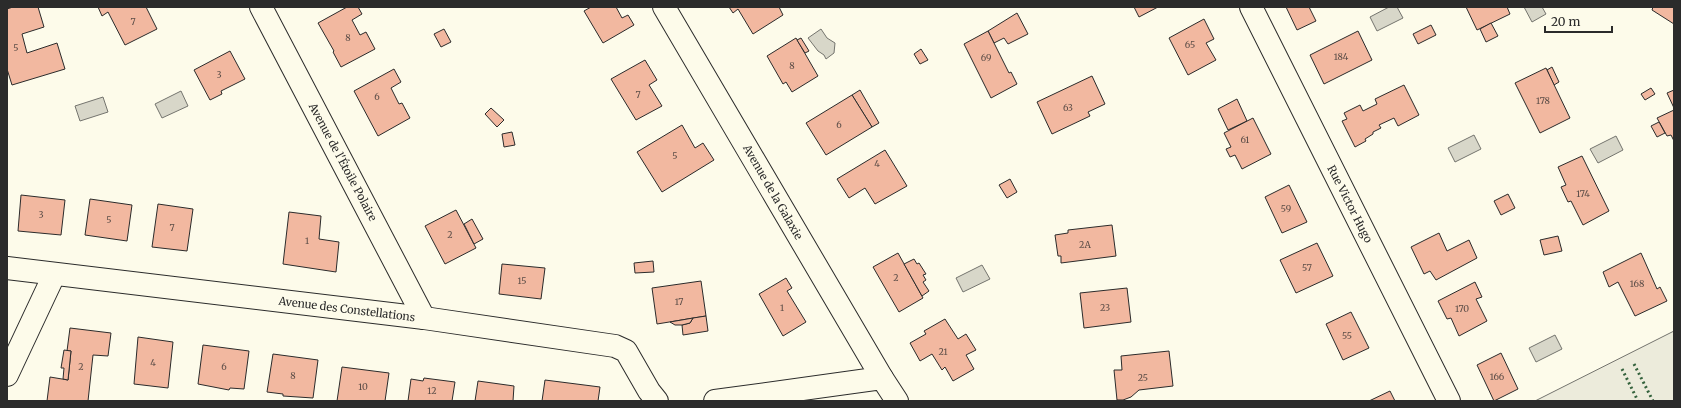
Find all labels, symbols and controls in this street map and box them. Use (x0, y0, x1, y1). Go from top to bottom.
scale bar (1545, 8, 1612, 34)
text: 20 m (1551, 14, 1580, 29)
house number: 7 (130, 16, 136, 27)
house number: 8 (345, 32, 351, 43)
house number: 65 (1185, 39, 1195, 50)
house number: 5 (13, 42, 19, 53)
house number: 184 (1334, 51, 1349, 62)
house number: 69 (981, 52, 991, 63)
house number: 8 (789, 60, 795, 71)
house number: 3 (216, 69, 222, 80)
house number: 7 (635, 89, 641, 100)
house number: 6 (374, 91, 380, 102)
house number: 178 (1536, 95, 1550, 106)
street label: Avenue de l'Étoile Polaire (305, 100, 380, 224)
house number: 63 (1063, 102, 1073, 113)
house number: 6 (836, 119, 842, 130)
house number: 61 (1241, 134, 1249, 145)
street label: Avenue de la Galaxie (740, 141, 806, 242)
house number: 5 (672, 150, 678, 161)
house number: 4 (874, 158, 880, 169)
street label: Rue Victor Hugo (1324, 163, 1376, 246)
house number: 174 (1576, 188, 1590, 199)
house number: 59 (1281, 203, 1291, 214)
house number: 3 (38, 209, 44, 220)
house number: 5 (106, 214, 112, 225)
house number: 7 (169, 222, 175, 233)
house number: 2 (447, 229, 453, 240)
house number: 1 (305, 235, 309, 246)
house number: 2A (1079, 239, 1092, 250)
house number: 57 (1302, 262, 1312, 273)
house number: 2 (893, 272, 899, 283)
house number: 15 (517, 275, 527, 286)
house number: 168 (1630, 278, 1644, 289)
street label: Avenue des Constellations (277, 294, 416, 324)
house number: 17 (675, 296, 683, 307)
house number: 1 (780, 302, 784, 313)
house number: 23 (1100, 302, 1110, 313)
house number: 170 (1455, 303, 1469, 314)
house number: 55 (1342, 330, 1352, 341)
house number: 21 (938, 346, 948, 357)
house number: 4 (150, 357, 156, 368)
house number: 2 (78, 361, 84, 372)
house number: 6 (221, 361, 227, 372)
house number: 8 (290, 370, 296, 381)
house number: 166 (1490, 371, 1505, 382)
house number: 25 (1138, 372, 1148, 383)
house number: 10 (358, 381, 368, 392)
house number: 12 (427, 385, 437, 396)

